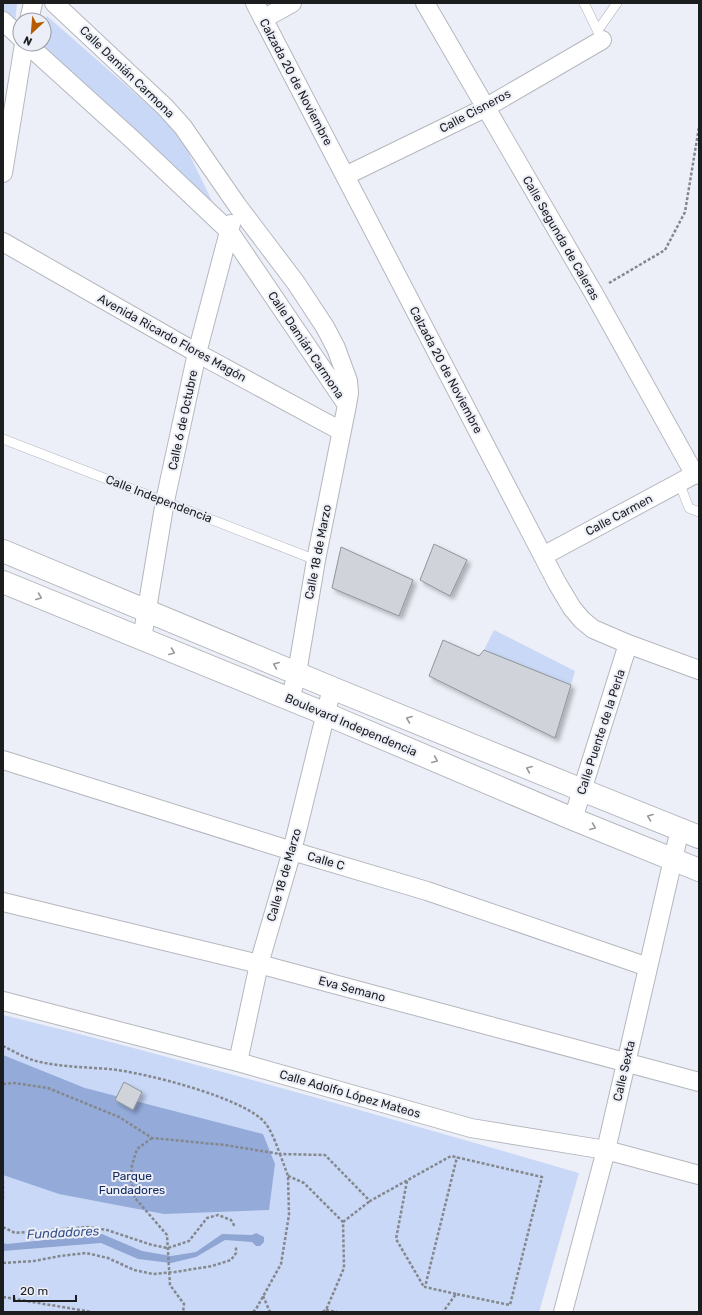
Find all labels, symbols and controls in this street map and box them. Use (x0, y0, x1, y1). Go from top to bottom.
north arrow (12, 12, 52, 52)
street label: Calzada 20 de Noviembre (257, 16, 336, 148)
street label: Calle Damián Carmona (77, 23, 177, 121)
text: N (21, 33, 34, 48)
street label: Calle Cisneros (437, 86, 513, 136)
street label: Calle Segunda de Caleras (520, 173, 602, 303)
street label: Calle Damián Carmona (265, 289, 347, 401)
street label: Avenida Ricardo Flores Magón (95, 291, 249, 385)
street label: Calzada 20 de Noviembre (407, 304, 486, 436)
street label: Calle 6 de Octubre (166, 368, 201, 471)
street label: Calle Independencia (104, 472, 214, 526)
street label: Calle Carmen (583, 491, 655, 539)
street label: Calle 18 de Marzo (302, 503, 334, 601)
one-way arrow (35, 592, 43, 600)
one-way arrow (169, 647, 176, 655)
one-way arrow (272, 661, 279, 669)
street label: Calle Puente de la Perla (574, 668, 628, 796)
street label: Boulevard Independencia (283, 691, 419, 759)
one-way arrow (405, 716, 412, 724)
one-way arrow (431, 756, 438, 764)
one-way arrow (526, 765, 533, 773)
one-way arrow (646, 814, 654, 822)
one-way arrow (590, 823, 597, 831)
street label: Calle 18 de Marzo (264, 827, 304, 923)
street label: Calle C (306, 849, 346, 873)
street label: Eva Semano (317, 973, 387, 1005)
street label: Calle Sexta (610, 1039, 638, 1103)
street label: Calle Adolfo López Mateos (278, 1067, 422, 1121)
park label: Parque Fundadores (99, 1169, 165, 1197)
water label: Fundadores (26, 1223, 100, 1242)
scale bar (14, 1277, 76, 1303)
text: 20 m (20, 1284, 48, 1298)

